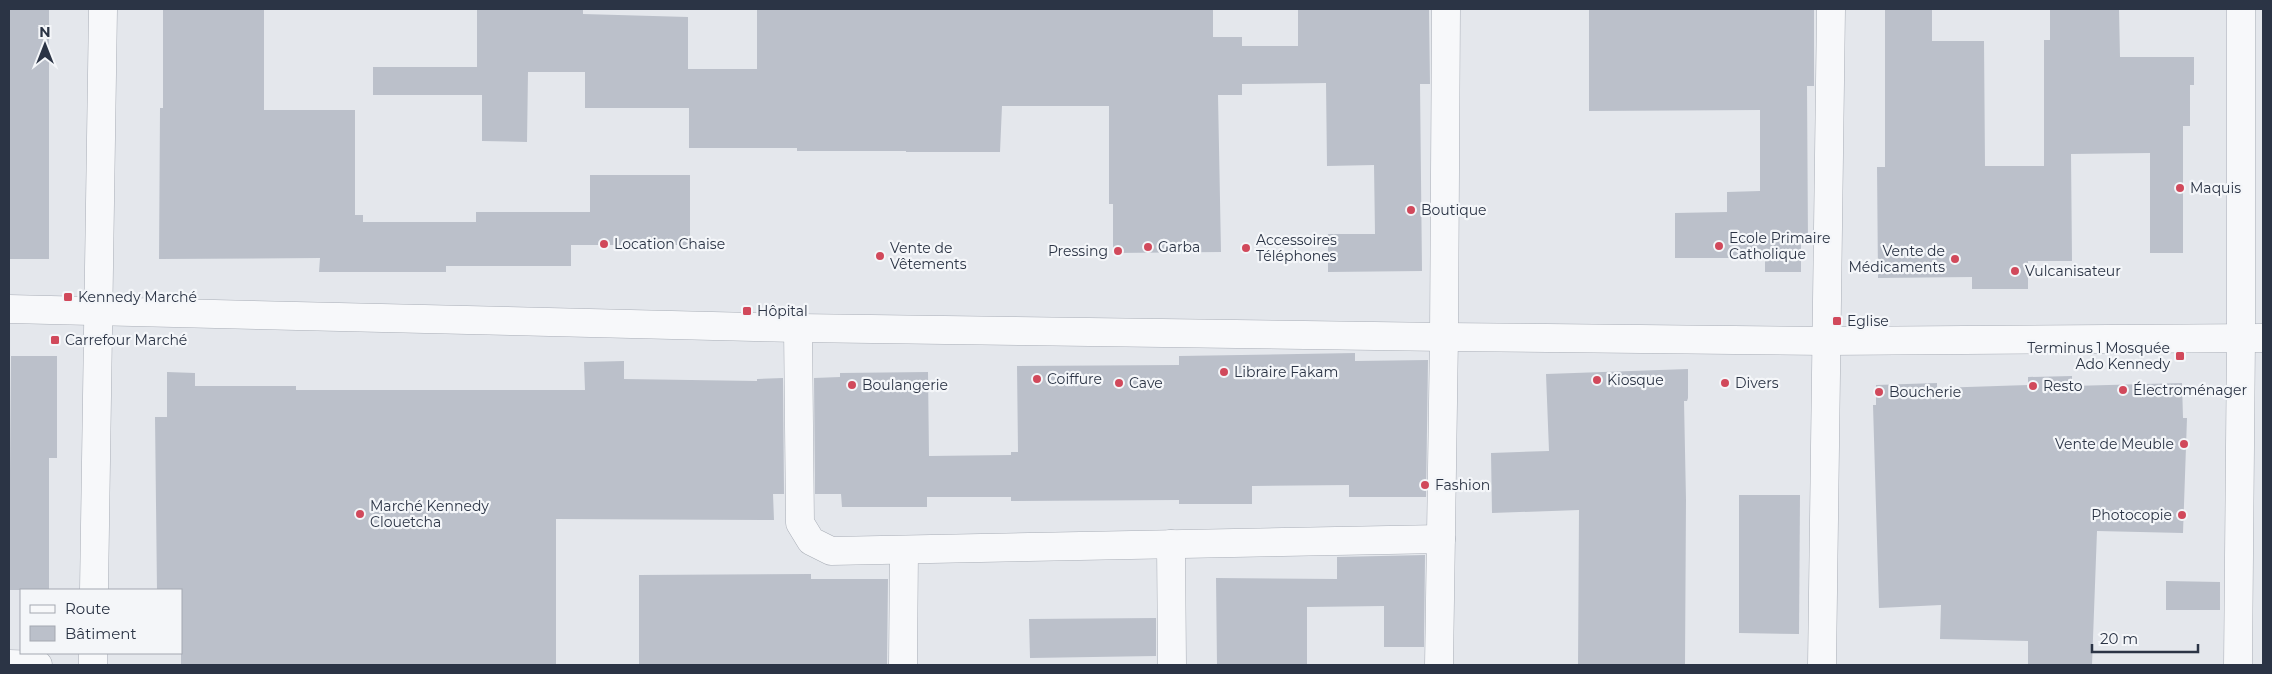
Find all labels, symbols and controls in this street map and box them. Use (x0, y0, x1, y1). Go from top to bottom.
north arrow (20, 20, 70, 70)
text: N (39, 23, 51, 41)
place label: Maquis (2190, 179, 2241, 197)
marker: Maquis (2174, 182, 2186, 194)
place label: Boutique (1421, 201, 1487, 219)
marker: Boutique (1405, 204, 1417, 216)
place label: Ecole Primaire Catholique (1729, 229, 1830, 263)
place label: Accessoires Téléphones (1256, 231, 1337, 265)
place label: Location Chaise (614, 235, 725, 253)
marker: Location Chaise (598, 238, 610, 250)
place label: Garba (1158, 238, 1200, 256)
place label: Vente de Vêtements (890, 239, 967, 273)
marker: Ecole Primaire Catholique (1713, 240, 1725, 252)
marker: Garba (1142, 241, 1154, 253)
place label: Pressing (1048, 242, 1108, 260)
marker: Accessoires Téléphones (1240, 242, 1252, 254)
place label: Vente de Médicaments (1848, 242, 1945, 276)
marker: Pressing (1112, 245, 1124, 257)
marker: Vente de Vêtements (874, 250, 886, 262)
marker: Vente de Médicaments (1949, 253, 1961, 265)
place label: Vulcanisateur (2025, 262, 2121, 280)
marker: Vulcanisateur (2009, 265, 2021, 277)
place label: Kennedy Marché (78, 288, 197, 306)
marker: Kennedy Marché (62, 291, 74, 303)
place label: Hôpital (757, 302, 808, 320)
marker: Hôpital (741, 305, 753, 317)
place label: Eglise (1847, 312, 1889, 330)
marker: Eglise (1831, 315, 1843, 327)
place label: Carrefour Marché (65, 331, 187, 349)
marker: Carrefour Marché (49, 334, 61, 346)
place label: Terminus 1 Mosquée Ado Kennedy (2027, 339, 2170, 373)
marker: Terminus 1 Mosquée Ado Kennedy (2174, 350, 2186, 362)
place label: Libraire Fakam (1234, 363, 1338, 381)
marker: Libraire Fakam (1218, 366, 1230, 378)
place label: Coiffure (1047, 370, 1102, 388)
place label: Kiosque (1607, 371, 1664, 389)
marker: Coiffure (1031, 373, 1043, 385)
place label: Cave (1129, 374, 1163, 392)
marker: Kiosque (1591, 374, 1603, 386)
place label: Divers (1735, 374, 1779, 392)
place label: Boulangerie (862, 376, 948, 394)
marker: Cave (1113, 377, 1125, 389)
marker: Divers (1719, 377, 1731, 389)
place label: Resto (2043, 377, 2083, 395)
marker: Boulangerie (846, 379, 858, 391)
marker: Resto (2027, 380, 2039, 392)
place label: Électroménager (2133, 381, 2248, 399)
place label: Boucherie (1889, 383, 1961, 401)
marker: Électroménager (2117, 384, 2129, 396)
marker: Boucherie (1873, 386, 1885, 398)
place label: Vente de Meuble (2055, 435, 2174, 453)
marker: Vente de Meuble (2178, 438, 2190, 450)
place label: Fashion (1435, 476, 1490, 494)
marker: Fashion (1419, 479, 1431, 491)
place label: Marché Kennedy Clouetcha (370, 497, 489, 531)
place label: Photocopie (2091, 506, 2172, 524)
marker: Marché Kennedy Clouetcha (354, 508, 366, 520)
marker: Photocopie (2176, 509, 2188, 521)
legend (20, 589, 182, 654)
text: Route (65, 599, 110, 618)
scale bar (2092, 622, 2198, 654)
text: Bâtiment (65, 624, 137, 643)
text: 20 m (2100, 629, 2138, 648)

